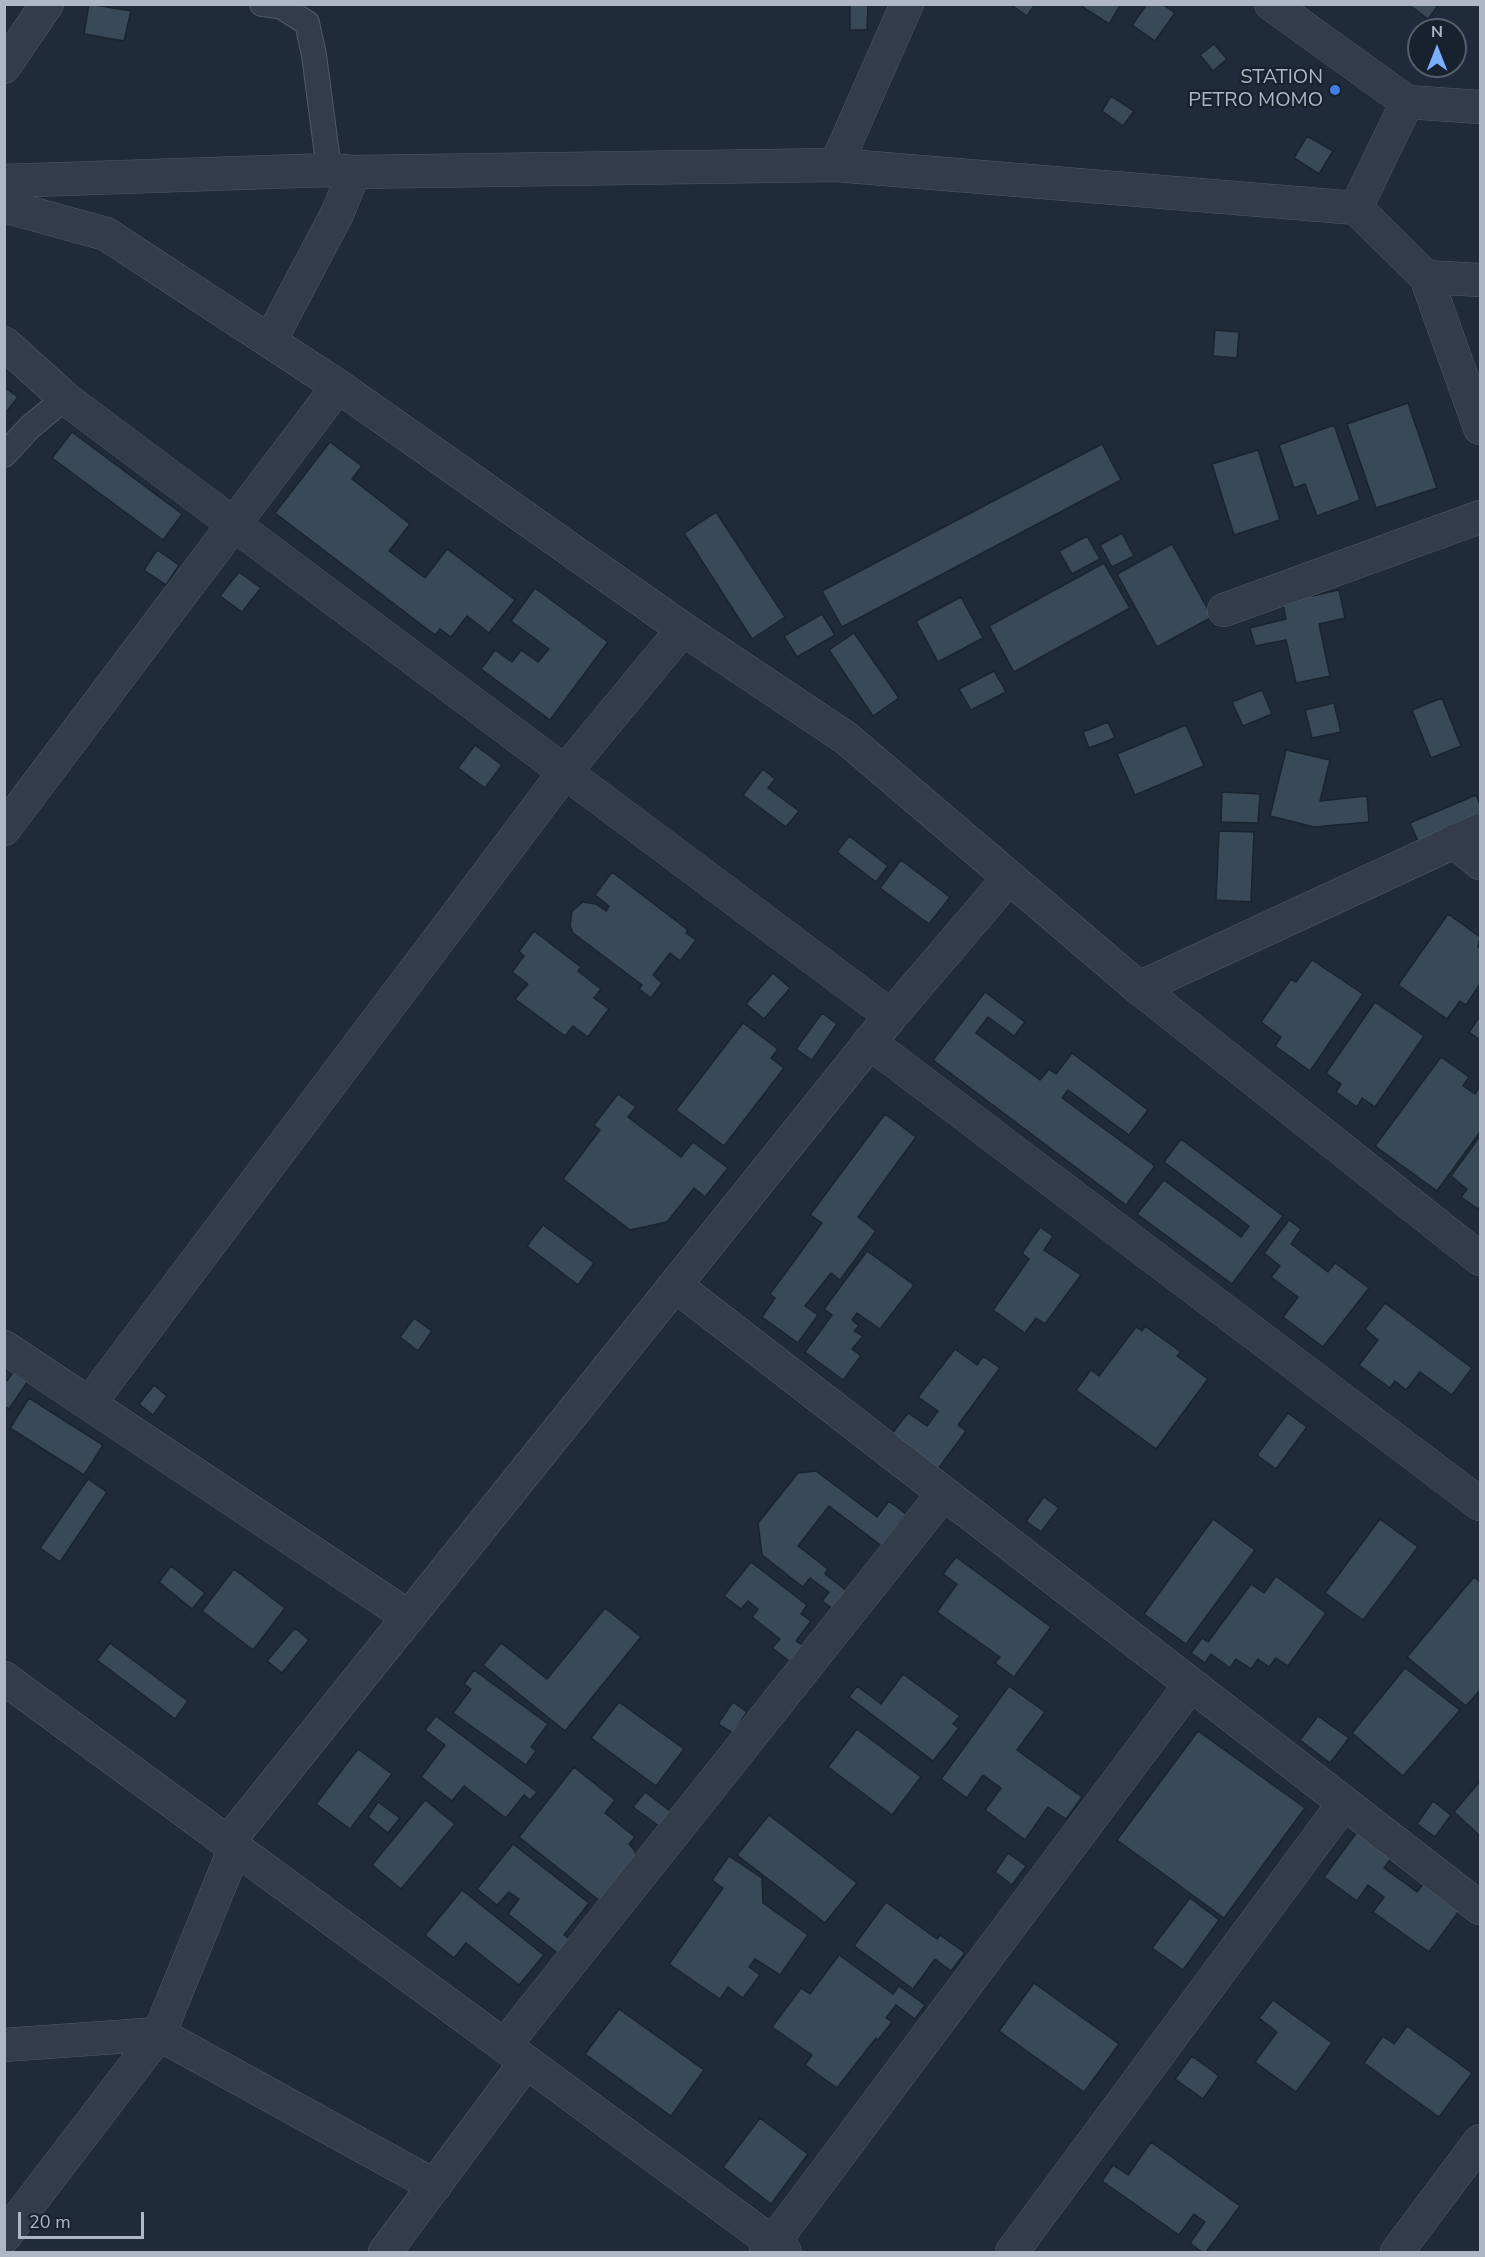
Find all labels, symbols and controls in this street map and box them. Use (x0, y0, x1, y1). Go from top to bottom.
north arrow (1407, 18, 1467, 78)
text: N (1431, 21, 1443, 43)
place label: STATION PETRO MOMO (1188, 66, 1323, 113)
marker: STATION PETRO MOMO (1328, 83, 1342, 97)
scale bar (21, 2200, 147, 2238)
text: 20 m (29, 2210, 71, 2234)

